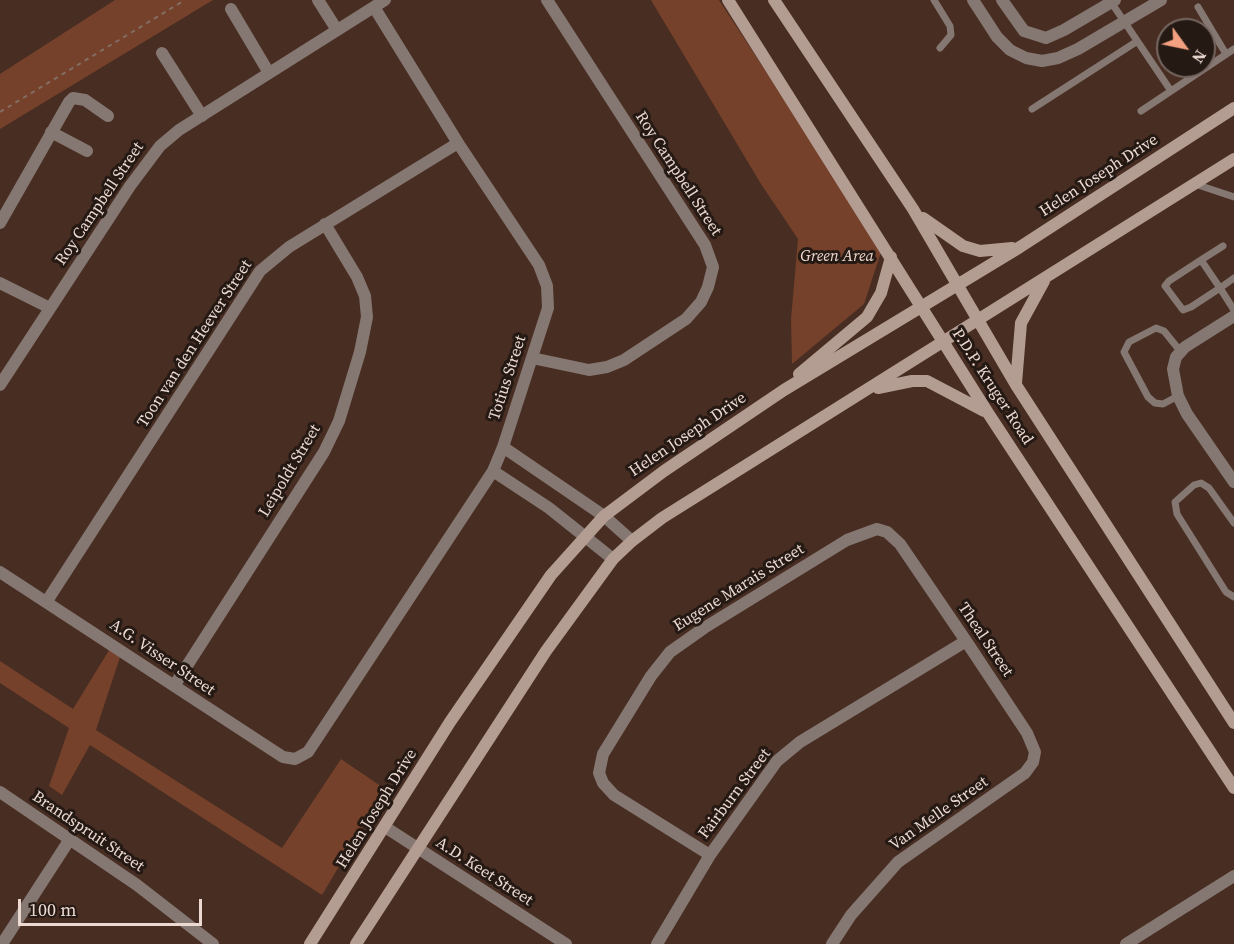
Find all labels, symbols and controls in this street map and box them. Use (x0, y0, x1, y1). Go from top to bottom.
north arrow (1156, 18, 1216, 78)
text: N (1187, 46, 1212, 68)
street label: Roy Campbell Street (631, 108, 725, 240)
street label: Helen Joseph Drive (1036, 131, 1162, 221)
street label: Roy Campbell Street (52, 139, 148, 269)
park label: Green Area (800, 247, 874, 267)
street label: Toon van den Heever Street (134, 257, 256, 431)
street label: P.D.P. Kruger Road (947, 326, 1037, 448)
street label: Totius Street (485, 333, 531, 423)
street label: Helen Joseph Drive (626, 389, 750, 481)
street label: Leipoldt Street (255, 421, 325, 521)
street label: Eugene Marais Street (670, 540, 808, 636)
street label: Theal Street (953, 599, 1017, 681)
street label: A.G. Visser Street (106, 616, 218, 700)
street label: Fairburn Street (695, 745, 775, 843)
street label: Helen Joseph Drive (333, 746, 421, 872)
street label: Van Melle Street (886, 773, 992, 855)
street label: Brandspruit Street (28, 787, 148, 877)
street label: A.D. Keet Street (432, 834, 536, 910)
scale bar (21, 887, 206, 925)
text: 100 m (29, 897, 76, 922)

